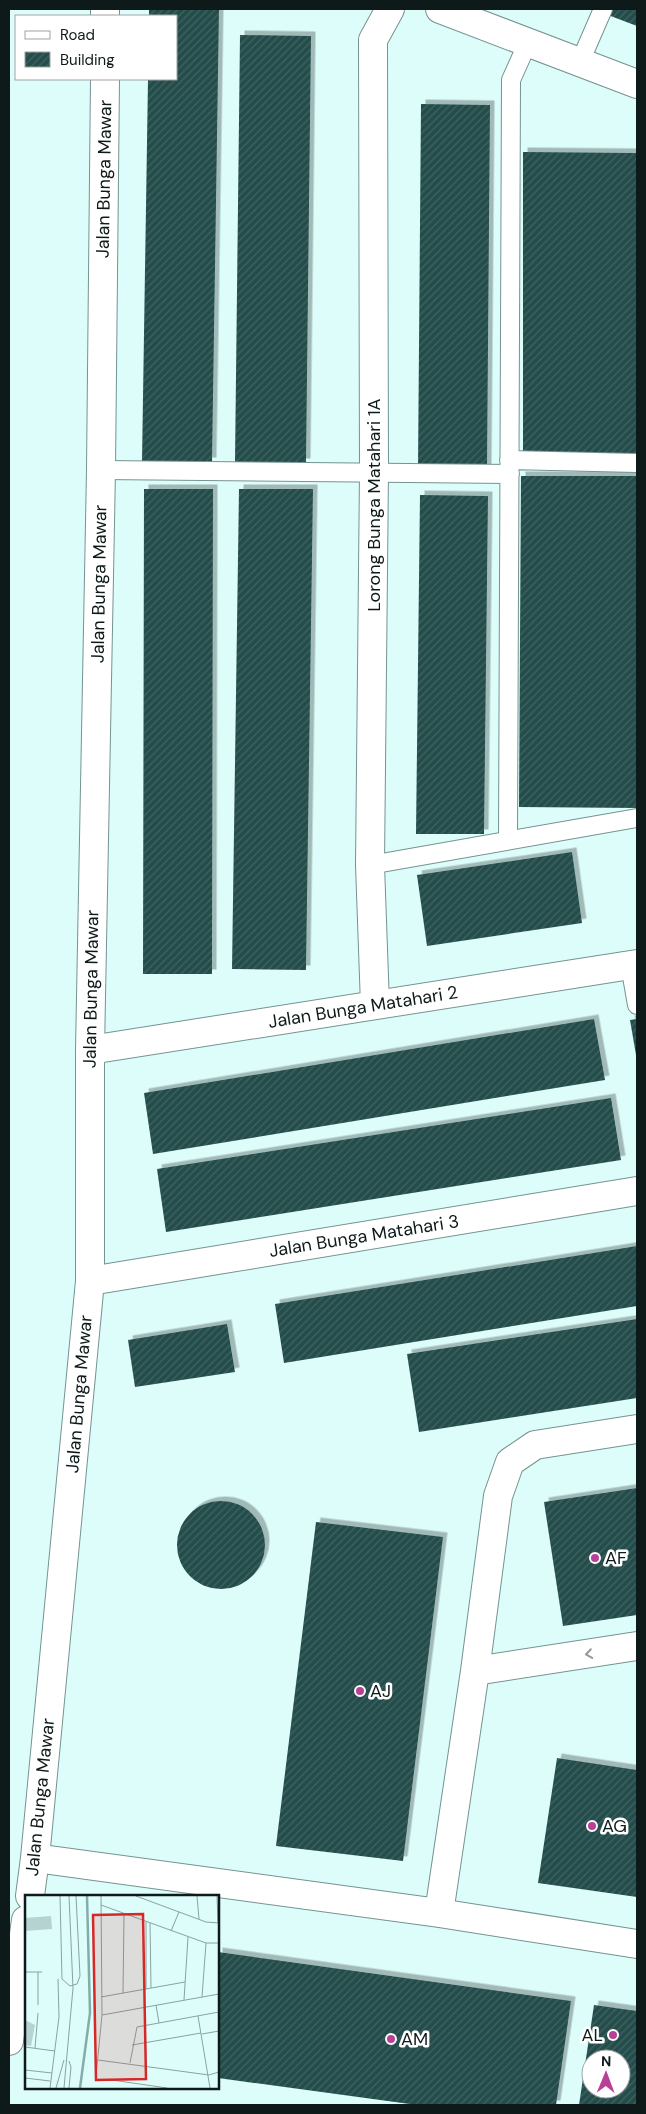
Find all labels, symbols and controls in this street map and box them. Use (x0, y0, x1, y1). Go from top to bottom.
legend (15, 15, 178, 80)
text: Road (60, 25, 95, 45)
text: Building (60, 50, 115, 70)
street label: Jalan Bunga Mawar (91, 99, 117, 258)
street label: Lorong Bunga Matahari 1A (362, 398, 386, 612)
street label: Jalan Bunga Mawar (86, 504, 112, 663)
street label: Jalan Bunga Mawar (78, 909, 104, 1068)
street label: Jalan Bunga Matahari 2 (266, 980, 460, 1034)
street label: Jalan Bunga Matahari 3 (267, 1209, 461, 1263)
street label: Jalan Bunga Mawar (60, 1314, 98, 1474)
place label: AF (605, 1546, 627, 1570)
marker: AF (589, 1552, 601, 1564)
one-way arrow (585, 1648, 593, 1658)
place label: AJ (370, 1679, 391, 1703)
marker: AJ (354, 1685, 366, 1697)
street label: Jalan Bunga Mawar (20, 1717, 60, 1877)
place label: AG (602, 1814, 627, 1838)
marker: AG (586, 1820, 598, 1832)
inset map (25, 1895, 219, 2089)
place label: AL (582, 2023, 603, 2047)
place label: AM (401, 2027, 428, 2051)
marker: AL (607, 2029, 619, 2041)
marker: AM (385, 2033, 397, 2045)
north arrow (581, 2049, 631, 2099)
text: N (601, 2052, 611, 2070)

